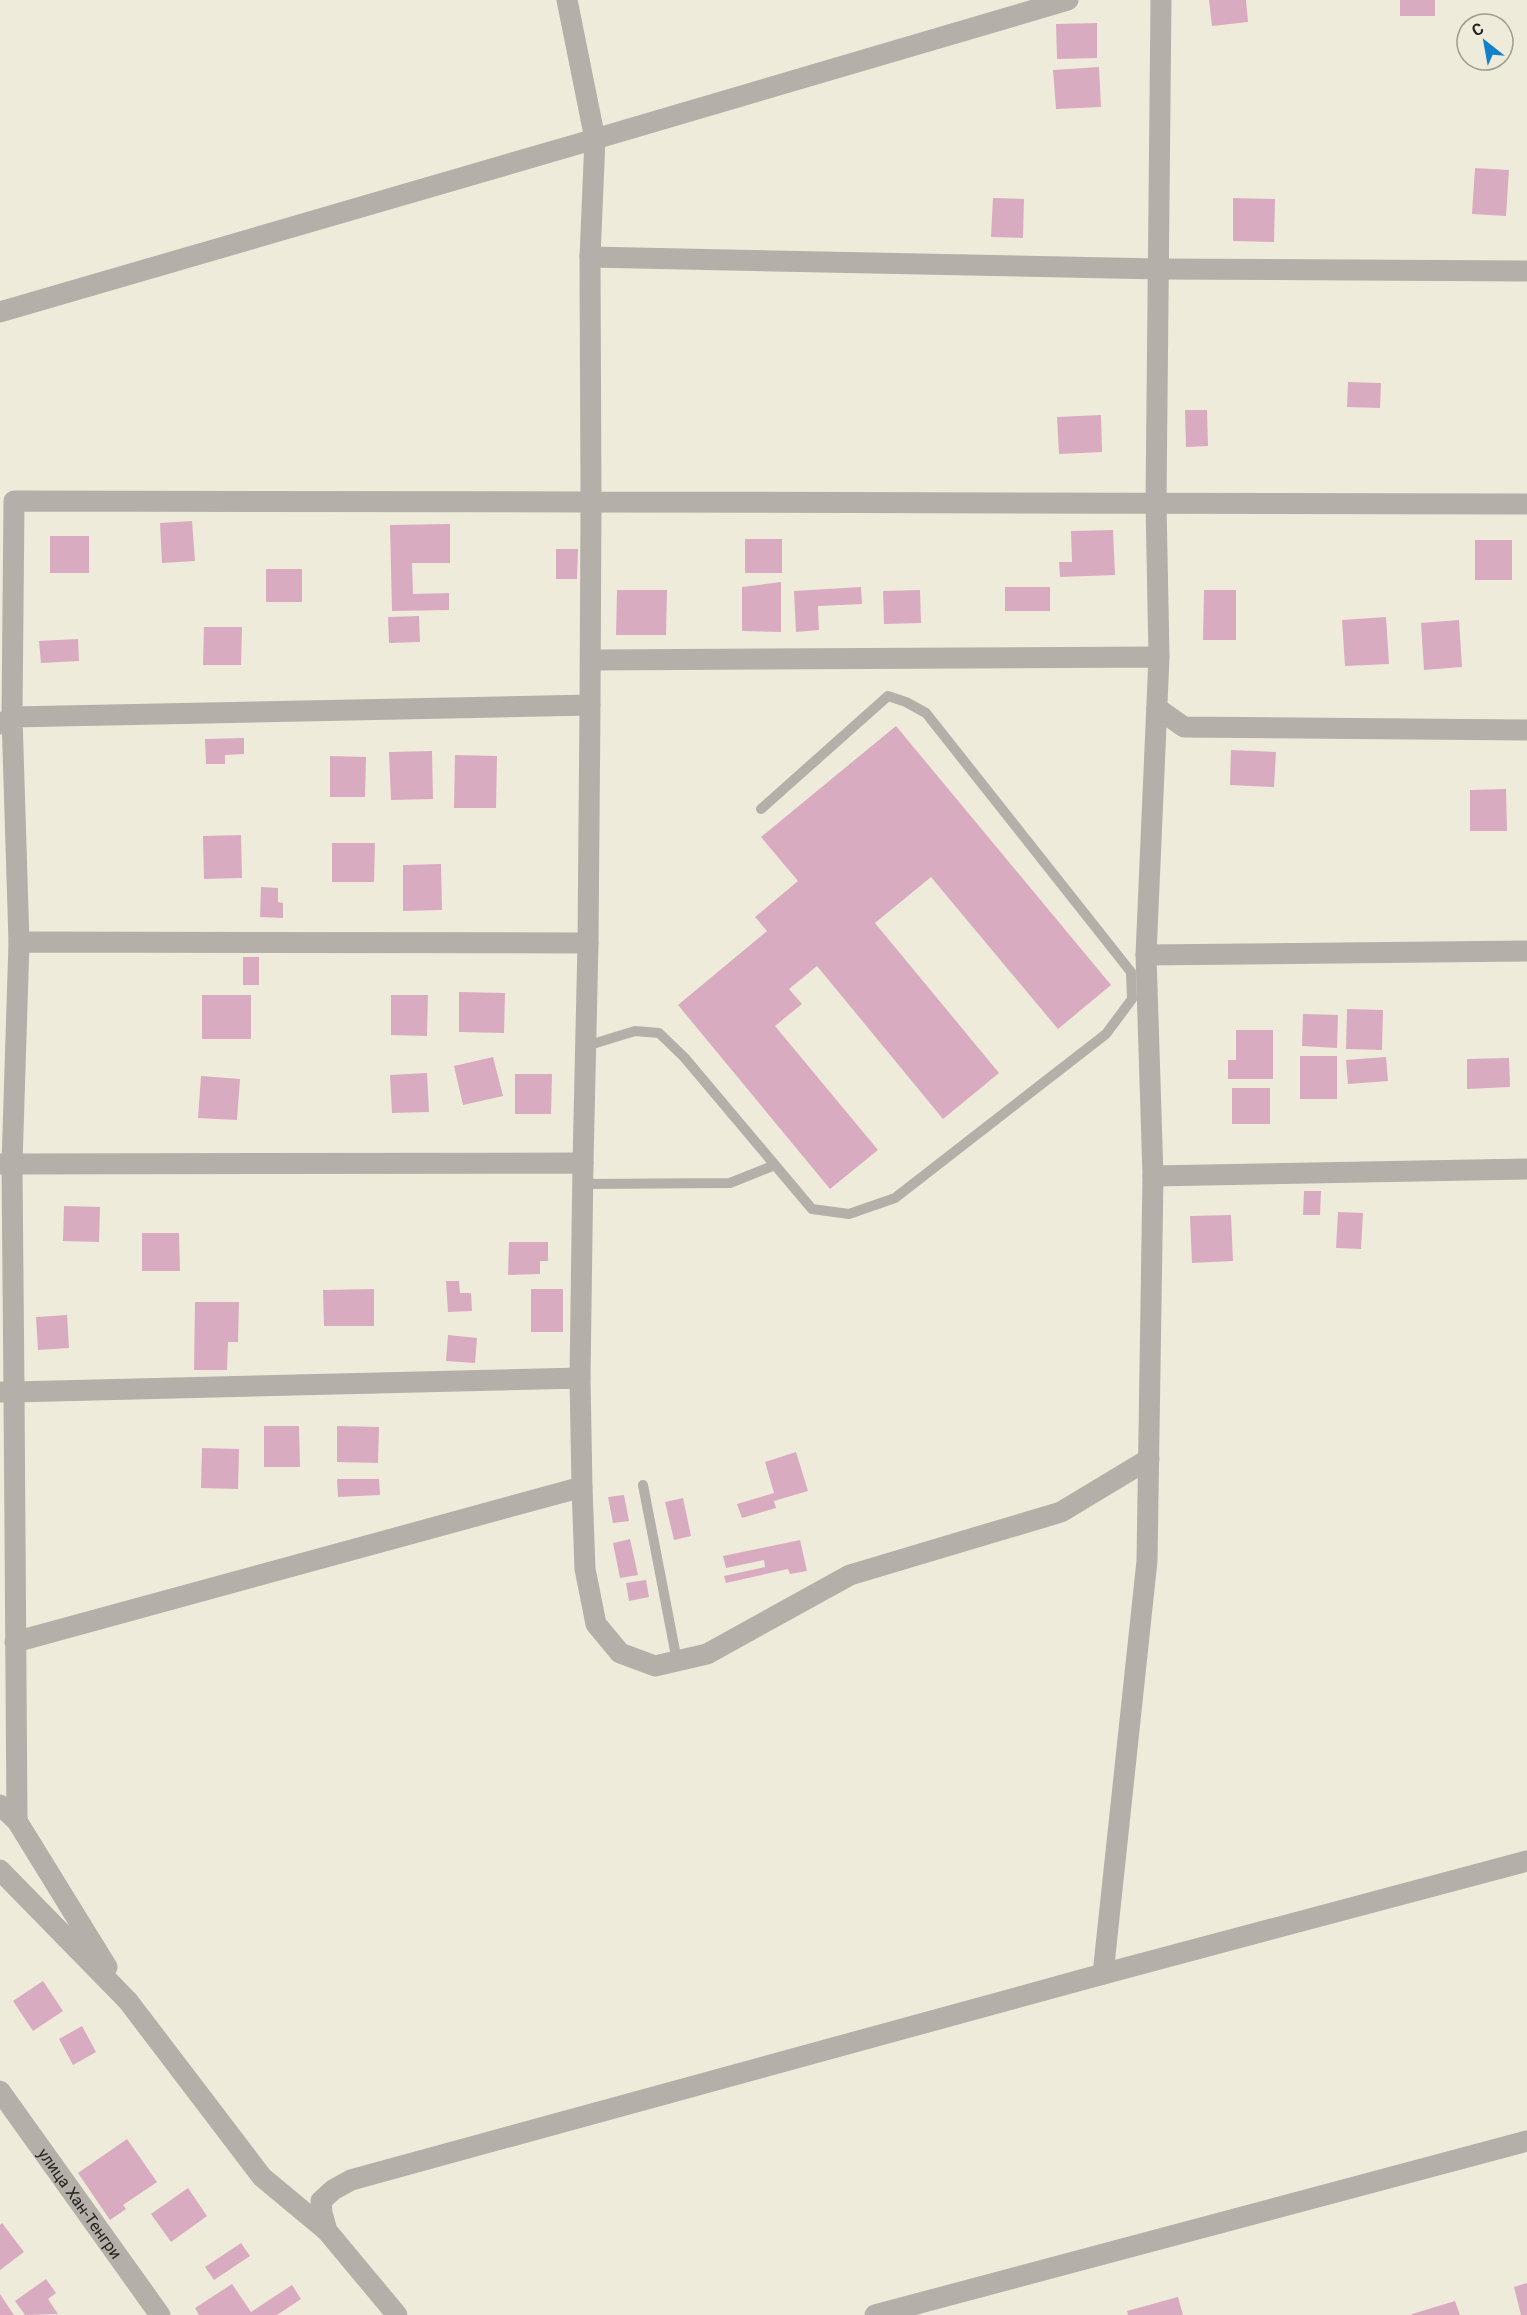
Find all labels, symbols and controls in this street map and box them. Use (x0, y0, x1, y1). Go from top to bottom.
north arrow (1455, 12, 1515, 72)
text: С (1468, 19, 1487, 40)
street label: улица Хан-Тенгри (34, 2144, 126, 2263)

